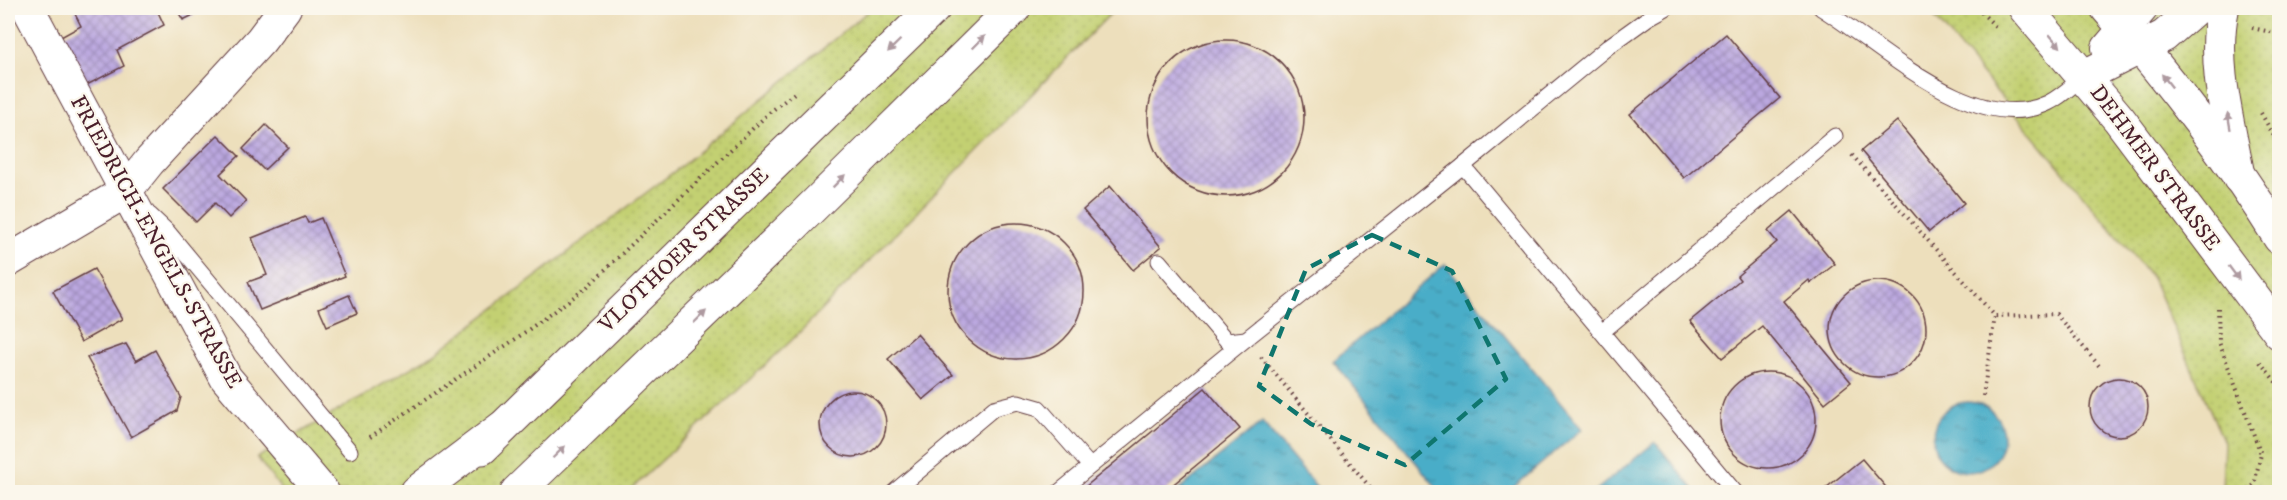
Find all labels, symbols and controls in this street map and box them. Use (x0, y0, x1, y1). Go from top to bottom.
one-way arrow (2048, 34, 2062, 49)
one-way arrow (972, 35, 987, 49)
one-way arrow (887, 39, 902, 53)
one-way arrow (2162, 73, 2174, 88)
street label: DEHMER STRASSE (2084, 80, 2226, 256)
street label: FRIEDRICH-ENGELS-STRASSE (64, 91, 248, 393)
one-way arrow (2224, 111, 2233, 130)
street label: VLOTHOER STRASSE (593, 162, 775, 339)
one-way arrow (832, 174, 846, 188)
one-way arrow (2228, 265, 2240, 281)
one-way arrow (692, 310, 706, 324)
one-way arrow (552, 445, 567, 459)

